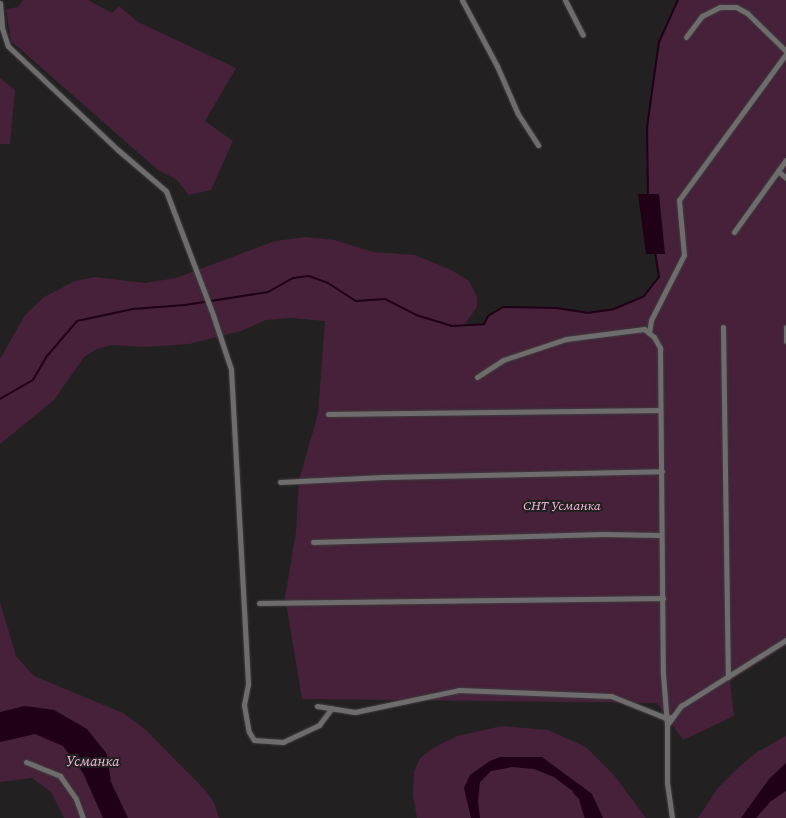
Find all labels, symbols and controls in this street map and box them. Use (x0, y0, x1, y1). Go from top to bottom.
park label: СНТ Усманка (523, 498, 601, 514)
water label: Усманка (66, 753, 120, 769)

